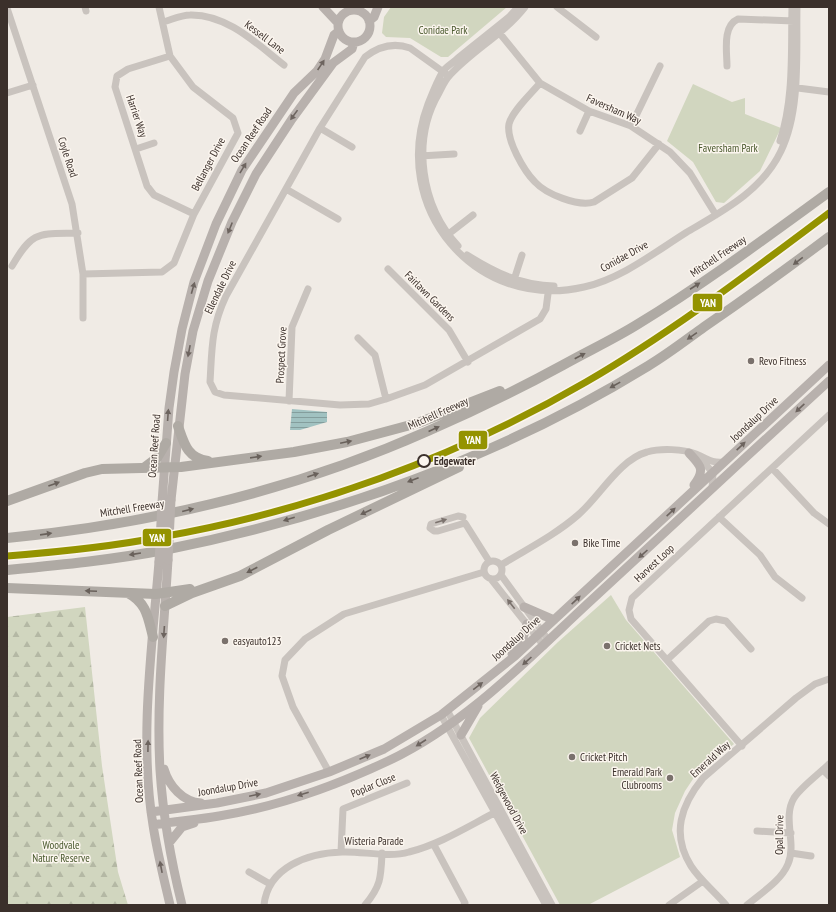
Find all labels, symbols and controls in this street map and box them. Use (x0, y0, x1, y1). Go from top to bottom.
street label: Kessell Lane (242, 17, 288, 57)
park label: Conidae Park (418, 23, 468, 37)
one-way arrow (317, 60, 325, 70)
street label: Faversham Way (584, 91, 644, 128)
street label: Harrier Way (123, 93, 151, 140)
street label: Ocean Reef Road (227, 105, 275, 165)
one-way arrow (290, 110, 298, 121)
street label: Bellanger Drive (188, 134, 228, 193)
street label: Coyle Road (55, 135, 81, 179)
park label: Faversham Park (698, 141, 759, 155)
one-way arrow (240, 162, 247, 174)
one-way arrow (226, 222, 232, 234)
street label: Mitchell Freeway (687, 232, 749, 280)
street label: Conidae Drive (598, 237, 651, 275)
one-way arrow (792, 257, 803, 265)
street label: Ellendale Drive (201, 258, 239, 316)
street label: Fairlawn Gardens (402, 268, 458, 324)
one-way arrow (190, 281, 196, 293)
one-way arrow (690, 282, 701, 290)
line badge: YAN (692, 293, 723, 312)
text: YAN (699, 296, 716, 310)
street label: Prospect Grove (273, 326, 289, 384)
one-way arrow (687, 332, 697, 340)
one-way arrow (186, 345, 192, 357)
one-way arrow (574, 353, 585, 359)
place label: Revo Fitness (759, 354, 807, 368)
marker: Revo Fitness (746, 356, 756, 366)
one-way arrow (610, 381, 621, 388)
street label: Mitchell Freeway (406, 393, 471, 433)
street label: Joondalup Drive (726, 393, 781, 445)
one-way arrow (795, 403, 805, 412)
one-way arrow (165, 409, 172, 421)
street label: Ocean Reef Road (145, 414, 163, 478)
one-way arrow (429, 426, 440, 432)
line badge: YAN (458, 430, 488, 450)
text: YAN (464, 433, 481, 447)
one-way arrow (340, 438, 352, 444)
one-way arrow (736, 442, 747, 451)
one-way arrow (250, 454, 262, 460)
marker: Edgewater (417, 454, 431, 468)
place label: Edgewater (434, 454, 476, 468)
one-way arrow (307, 472, 319, 478)
one-way arrow (406, 477, 418, 483)
one-way arrow (48, 480, 60, 486)
street label: Mitchell Freeway (99, 496, 166, 520)
one-way arrow (181, 506, 194, 512)
one-way arrow (666, 507, 676, 517)
one-way arrow (360, 509, 372, 515)
one-way arrow (283, 517, 295, 523)
one-way arrow (435, 518, 447, 524)
line badge: YAN (142, 528, 172, 547)
one-way arrow (40, 531, 52, 537)
text: YAN (148, 531, 165, 545)
place label: Bike Time (583, 536, 621, 550)
marker: Bike Time (570, 538, 580, 548)
street label: Harvest Loop (631, 541, 677, 585)
one-way arrow (638, 549, 648, 559)
one-way arrow (129, 552, 141, 558)
one-way arrow (247, 567, 258, 573)
one-way arrow (85, 587, 97, 594)
one-way arrow (571, 596, 581, 605)
one-way arrow (507, 599, 516, 610)
street label: Joondalup Drive (488, 612, 544, 664)
one-way arrow (160, 626, 167, 638)
place label: easyauto123 (233, 634, 282, 648)
marker: easyauto123 (220, 636, 230, 646)
place label: Cricket Nets (615, 639, 661, 653)
marker: Cricket Nets (602, 641, 612, 651)
one-way arrow (522, 657, 532, 666)
one-way arrow (473, 682, 484, 691)
street label: Emerald Way (687, 737, 733, 781)
street label: Ocean Reef Road (130, 739, 146, 803)
one-way arrow (145, 739, 151, 752)
one-way arrow (416, 739, 427, 746)
place label: Cricket Pitch (580, 750, 627, 764)
marker: Cricket Pitch (567, 752, 577, 762)
one-way arrow (360, 754, 371, 760)
place label: Emerald Park Clubrooms (612, 765, 663, 792)
street label: Wedgewood Drive (487, 769, 531, 837)
street label: Poplar Close (349, 770, 398, 800)
marker: Emerald Park Clubrooms (665, 773, 675, 783)
street label: Joondalup Drive (196, 775, 259, 799)
one-way arrow (249, 792, 261, 798)
one-way arrow (296, 792, 308, 798)
street label: Opal Drive (772, 814, 786, 855)
street label: Wisteria Parade (345, 834, 404, 848)
park label: Woodvale Nature Reserve (32, 838, 90, 865)
one-way arrow (158, 861, 164, 873)

